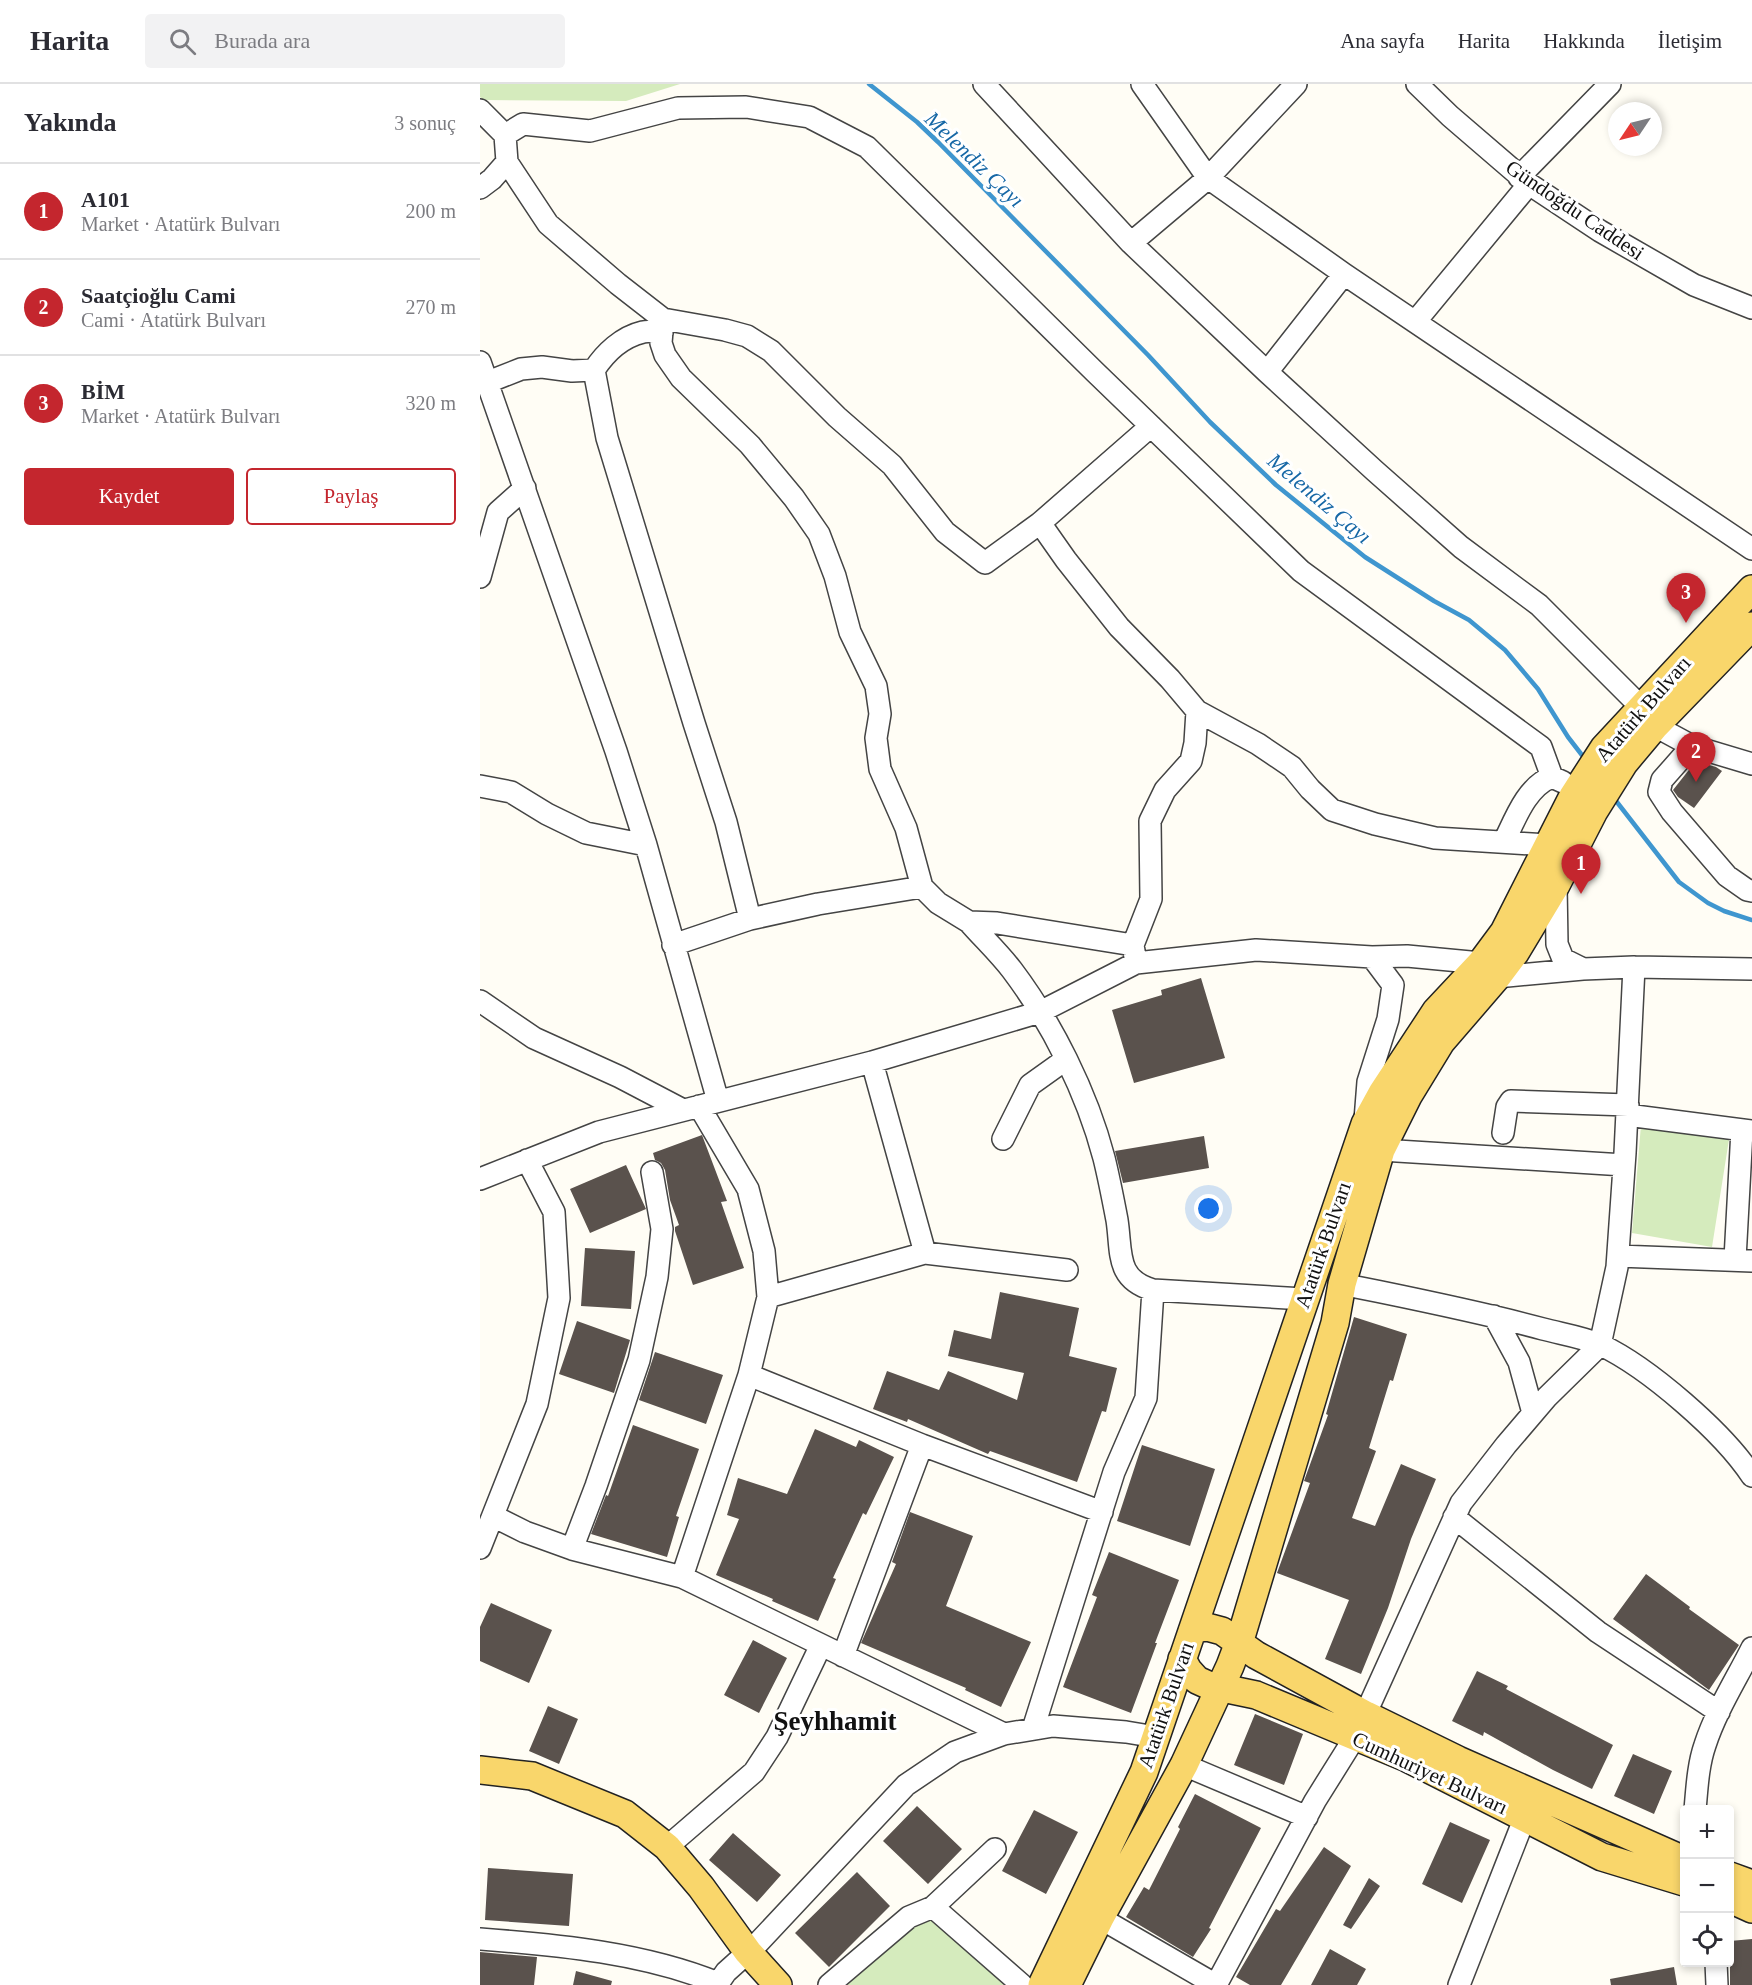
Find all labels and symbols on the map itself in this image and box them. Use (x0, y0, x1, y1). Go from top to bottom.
north arrow (1608, 102, 1662, 156)
water label: Melendiz Çayı (919, 105, 1029, 213)
street label: Gündoğdu Caddesi (1501, 155, 1649, 265)
water label: Melendiz Çayı (1262, 447, 1377, 549)
pin: 3 (1666, 574, 1706, 623)
street label: Atatürk Bulvarı (1591, 651, 1696, 767)
pin: 2 (1676, 732, 1716, 782)
pin: 1 (1562, 844, 1600, 894)
street label: Atatürk Bulvarı (1290, 1178, 1356, 1311)
your location (1194, 1194, 1223, 1223)
street label: Atatürk Bulvarı (1133, 1638, 1199, 1771)
district label: Şeyhhamit (773, 1706, 897, 1736)
street label: Cumhuriyet Bulvarı (1349, 1727, 1512, 1820)

